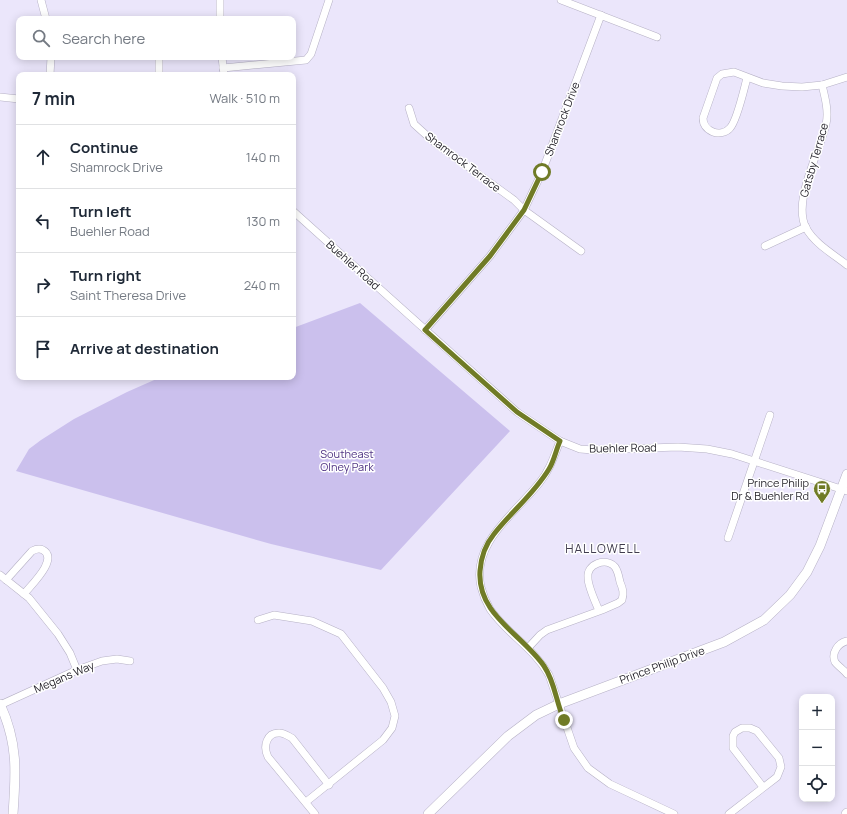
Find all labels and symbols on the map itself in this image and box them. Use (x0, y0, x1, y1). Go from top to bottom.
street label: Shamrock Drive (540, 79, 583, 158)
street label: Gatsby Terrace (796, 120, 831, 199)
street label: Shamrock Terrace (422, 128, 505, 195)
route start (533, 163, 551, 181)
street label: Buehler Road (323, 236, 383, 293)
street label: Buehler Road (589, 439, 657, 456)
park label: Southeast Olney Park (320, 446, 374, 474)
place label: Prince Philip Dr & Buehler Rd (731, 475, 809, 503)
bus stop icon: Prince Philip Dr & Buehler Rd (812, 479, 832, 504)
district label: HALLOWELL (565, 540, 641, 557)
street label: Prince Philip Drive (617, 642, 707, 687)
street label: Megans Way (31, 657, 96, 696)
route end (555, 711, 573, 729)

